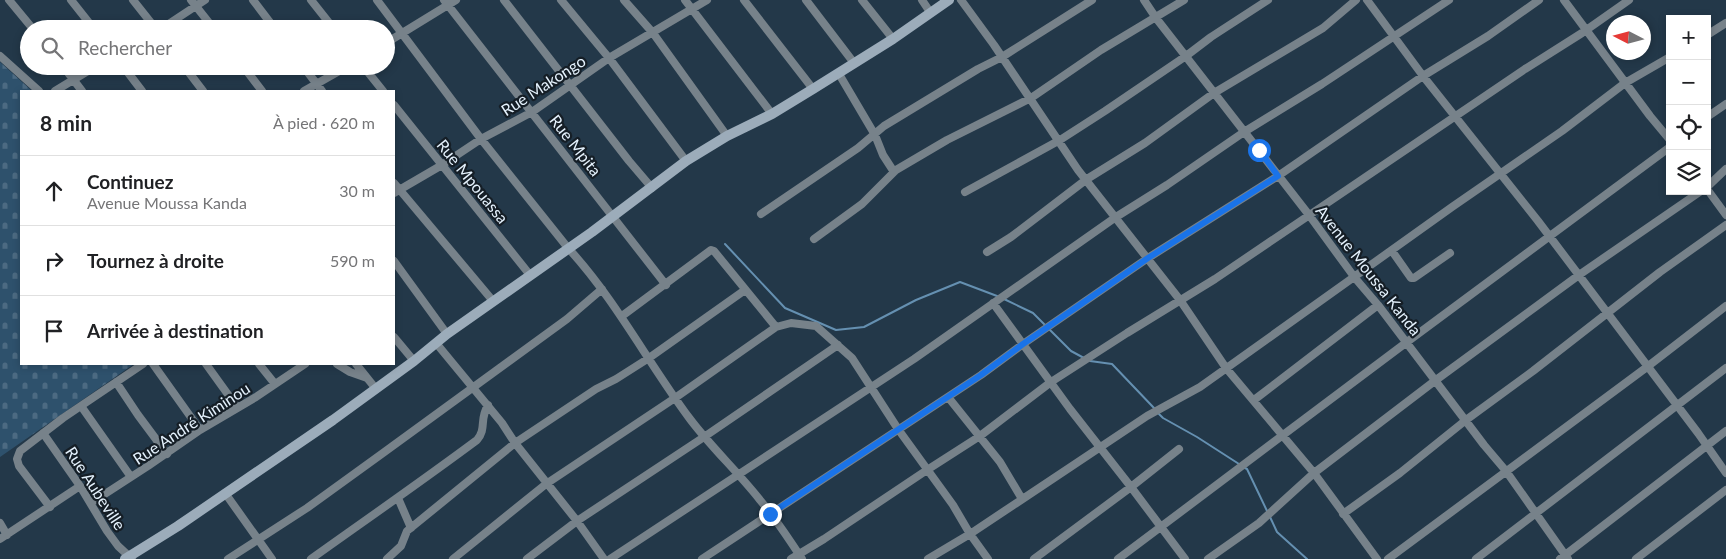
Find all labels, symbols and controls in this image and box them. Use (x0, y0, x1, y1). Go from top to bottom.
north arrow (1606, 15, 1651, 60)
map controls (1666, 15, 1711, 195)
button: + (1666, 15, 1711, 60)
search box (20, 20, 395, 75)
icon: search (38, 34, 66, 62)
text: Rechercher (78, 36, 172, 59)
street label: Rue Makongo (497, 51, 589, 119)
button: − (1666, 60, 1711, 105)
button: locate (1666, 105, 1711, 150)
text: 8 min (40, 110, 92, 135)
street label: Rue Mpita (546, 111, 606, 179)
text: À pied · 620 m (273, 113, 375, 132)
street label: Rue Mpouassa (433, 135, 513, 227)
route start (1248, 139, 1271, 162)
button: layers (1666, 150, 1711, 195)
text: Continuez (87, 170, 173, 193)
icon: ahead (40, 177, 68, 205)
text: 30 m (339, 181, 375, 200)
text: Avenue Moussa Kanda (87, 193, 247, 212)
street label: Avenue Moussa Kanda (1312, 201, 1426, 339)
icon: right (40, 247, 68, 275)
text: Tournez à droite (87, 249, 224, 272)
text: 590 m (330, 251, 375, 270)
icon: arrive (40, 317, 68, 345)
text: Arrivée à destination (87, 319, 264, 342)
street label: Rue André Kiminou (129, 378, 253, 468)
street label: Rue Aubeville (62, 443, 130, 533)
route end (759, 503, 782, 526)

